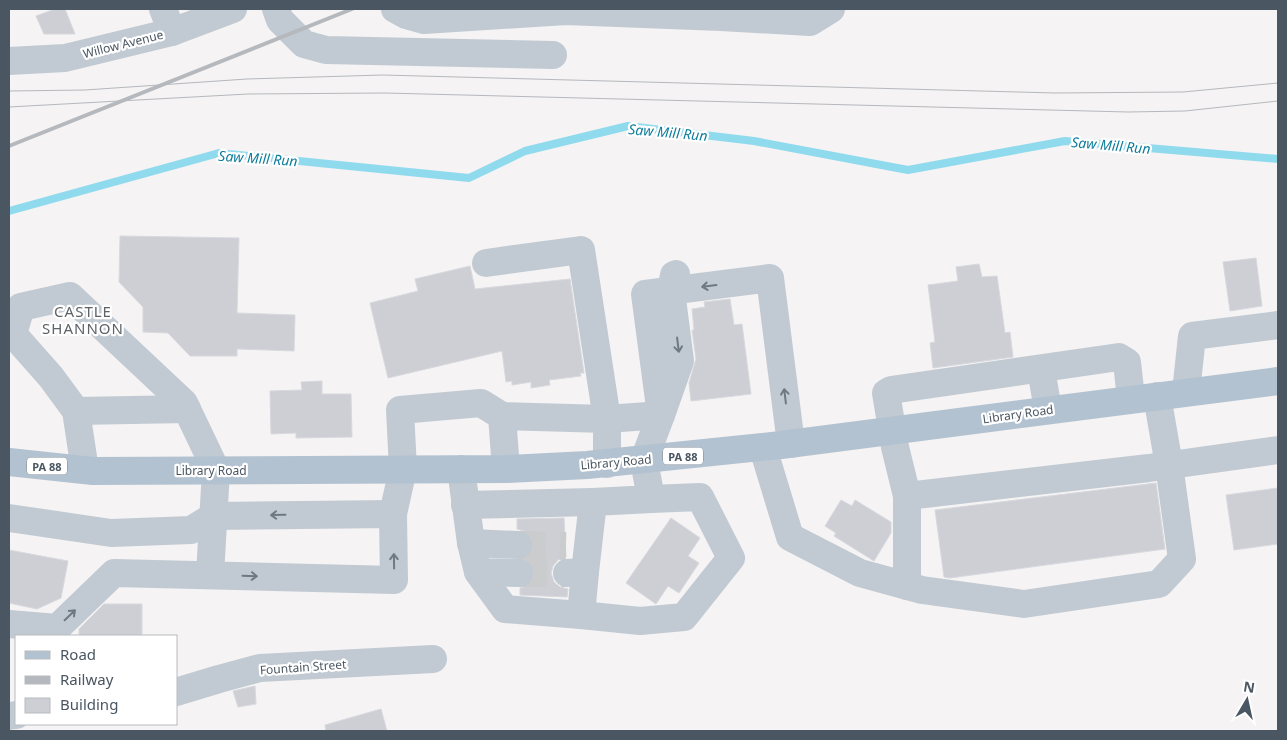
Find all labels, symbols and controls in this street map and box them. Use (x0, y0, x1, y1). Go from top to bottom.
street label: Willow Avenue (81, 26, 165, 62)
water label: Saw Mill Run (628, 119, 708, 145)
water label: Saw Mill Run (1071, 132, 1151, 158)
water label: Saw Mill Run (218, 146, 298, 170)
one-way arrow (701, 281, 717, 291)
district label: CASTLE SHANNON (42, 301, 124, 338)
one-way arrow (673, 336, 683, 352)
one-way arrow (780, 388, 790, 404)
street label: Library Road (982, 401, 1054, 427)
road number: PA 88 (663, 448, 703, 464)
street label: Library Road (580, 450, 652, 474)
road number: PA 88 (27, 458, 67, 474)
street label: Library Road (175, 462, 247, 479)
one-way arrow (270, 511, 286, 520)
one-way arrow (389, 554, 399, 570)
one-way arrow (242, 572, 258, 581)
one-way arrow (64, 609, 76, 621)
legend (15, 635, 178, 725)
text: Road (60, 644, 96, 664)
street label: Fountain Street (259, 655, 347, 678)
text: Railway (60, 669, 114, 689)
north arrow (1222, 675, 1272, 725)
text: N (1242, 676, 1256, 697)
text: Building (60, 694, 118, 714)

